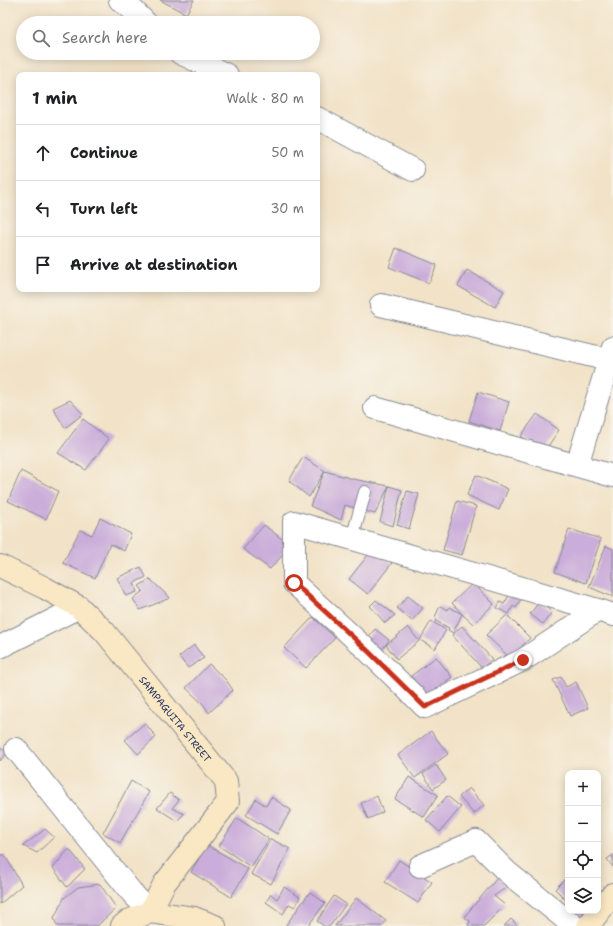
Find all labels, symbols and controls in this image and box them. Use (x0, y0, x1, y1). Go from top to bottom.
search box (16, 16, 320, 60)
icon: search (30, 27, 52, 49)
text: Search here (62, 28, 148, 48)
text: 1 min (32, 87, 77, 109)
text: Walk · 80 m (226, 90, 304, 107)
icon: ahead (32, 142, 54, 164)
text: Continue (70, 143, 138, 163)
text: 50 m (271, 144, 304, 161)
icon: left (32, 198, 54, 220)
text: Turn left (70, 199, 138, 219)
text: 30 m (270, 200, 304, 217)
icon: arrive (32, 254, 54, 276)
text: Arrive at destination (70, 255, 238, 275)
route start (285, 574, 303, 592)
route end (514, 651, 532, 669)
street label: SAMPAGUITA STREET (136, 674, 214, 765)
map controls (565, 770, 601, 914)
button: + (565, 770, 601, 806)
button: − (565, 806, 601, 842)
button: locate (565, 842, 601, 878)
button: layers (565, 878, 601, 914)

